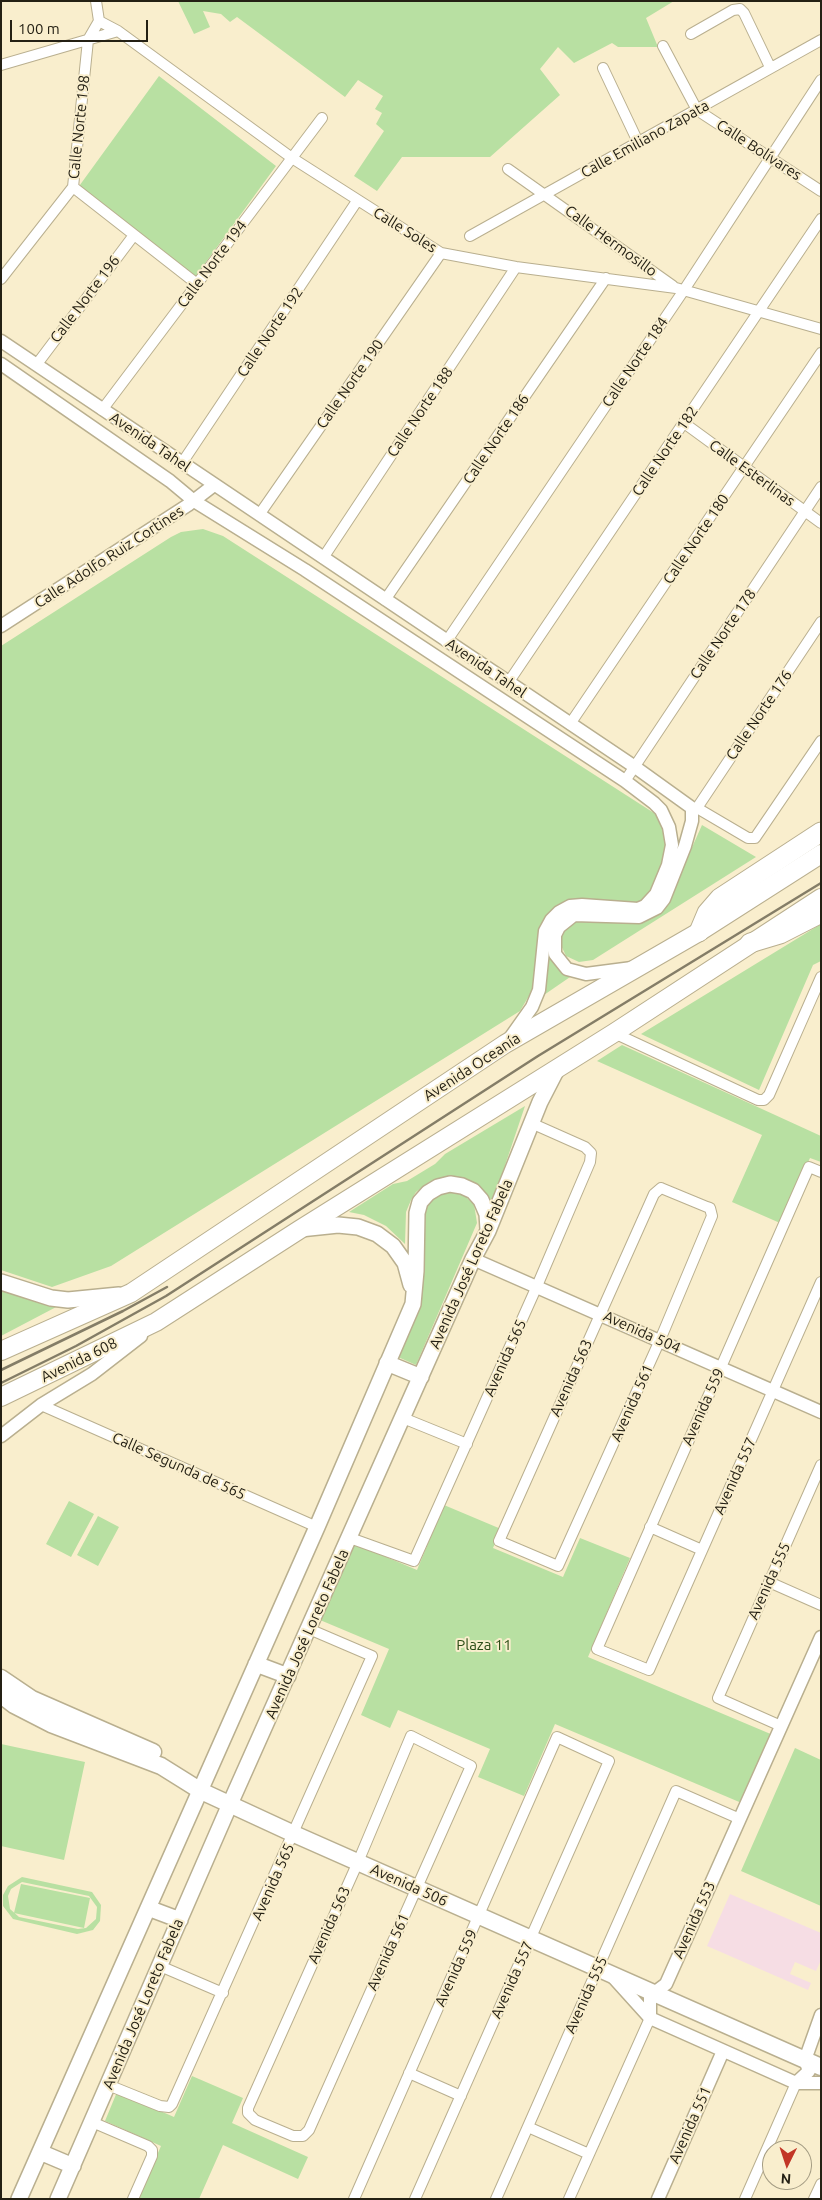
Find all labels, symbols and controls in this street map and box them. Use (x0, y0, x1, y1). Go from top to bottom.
scale bar (12, 10, 150, 42)
text: 100 m (18, 20, 60, 37)
street label: Calle Norte 198 (65, 74, 93, 180)
street label: Calle Emiliano Zapata (578, 96, 712, 182)
street label: Calle Bolívares (713, 116, 805, 184)
street label: Calle Hermosillo (561, 202, 661, 280)
street label: Calle Soles (370, 203, 440, 257)
street label: Calle Norte 194 (173, 217, 251, 311)
street label: Calle Norte 196 (46, 252, 124, 346)
street label: Calle Norte 192 (233, 284, 307, 380)
street label: Calle Norte 184 (598, 314, 672, 410)
street label: Calle Norte 190 (313, 336, 387, 432)
street label: Calle Norte 188 (383, 364, 457, 460)
street label: Calle Norte 186 (459, 391, 533, 487)
street label: Calle Norte 182 (628, 403, 702, 499)
street label: Avenida Tahel (106, 408, 194, 476)
street label: Calle Esterlinas (706, 436, 798, 510)
street label: Calle Norte 180 (659, 491, 733, 587)
street label: Calle Adolfo Ruiz Cortines (31, 502, 187, 612)
street label: Calle Norte 178 (686, 586, 760, 682)
street label: Avenida Tahel (442, 634, 530, 702)
street label: Calle Norte 176 (722, 667, 796, 763)
street label: Avenida Oceanía (420, 1029, 524, 1105)
street label: Avenida José Loreto Fabela (425, 1176, 517, 1352)
street label: Avenida 504 (601, 1307, 683, 1357)
street label: Avenida 565 (480, 1317, 530, 1399)
street label: Avenida 608 (38, 1334, 120, 1386)
street label: Avenida 563 (546, 1337, 596, 1419)
street label: Avenida 561 (607, 1362, 657, 1444)
street label: Avenida 559 (678, 1366, 728, 1448)
street label: Calle Segunda de 565 (109, 1428, 249, 1504)
street label: Avenida 557 (710, 1435, 760, 1517)
street label: Avenida 555 (744, 1540, 794, 1622)
street label: Avenida José Loreto Fabela (261, 1546, 353, 1722)
park label: Plaza 11 (456, 1636, 512, 1654)
street label: Avenida 565 (248, 1841, 298, 1923)
street label: Avenida 506 (368, 1860, 450, 1910)
street label: Avenida 553 (669, 1879, 719, 1961)
street label: Avenida 563 (304, 1884, 354, 1966)
street label: Avenida 561 (363, 1911, 413, 1993)
street label: Avenida José Loreto Fabela (99, 1916, 187, 2092)
street label: Avenida 559 (431, 1927, 481, 2009)
street label: Avenida 557 (487, 1939, 537, 2021)
street label: Avenida 555 (561, 1954, 611, 2036)
street label: Avenida 551 (665, 2084, 715, 2166)
north arrow (762, 2140, 812, 2190)
text: N (780, 2171, 792, 2187)

